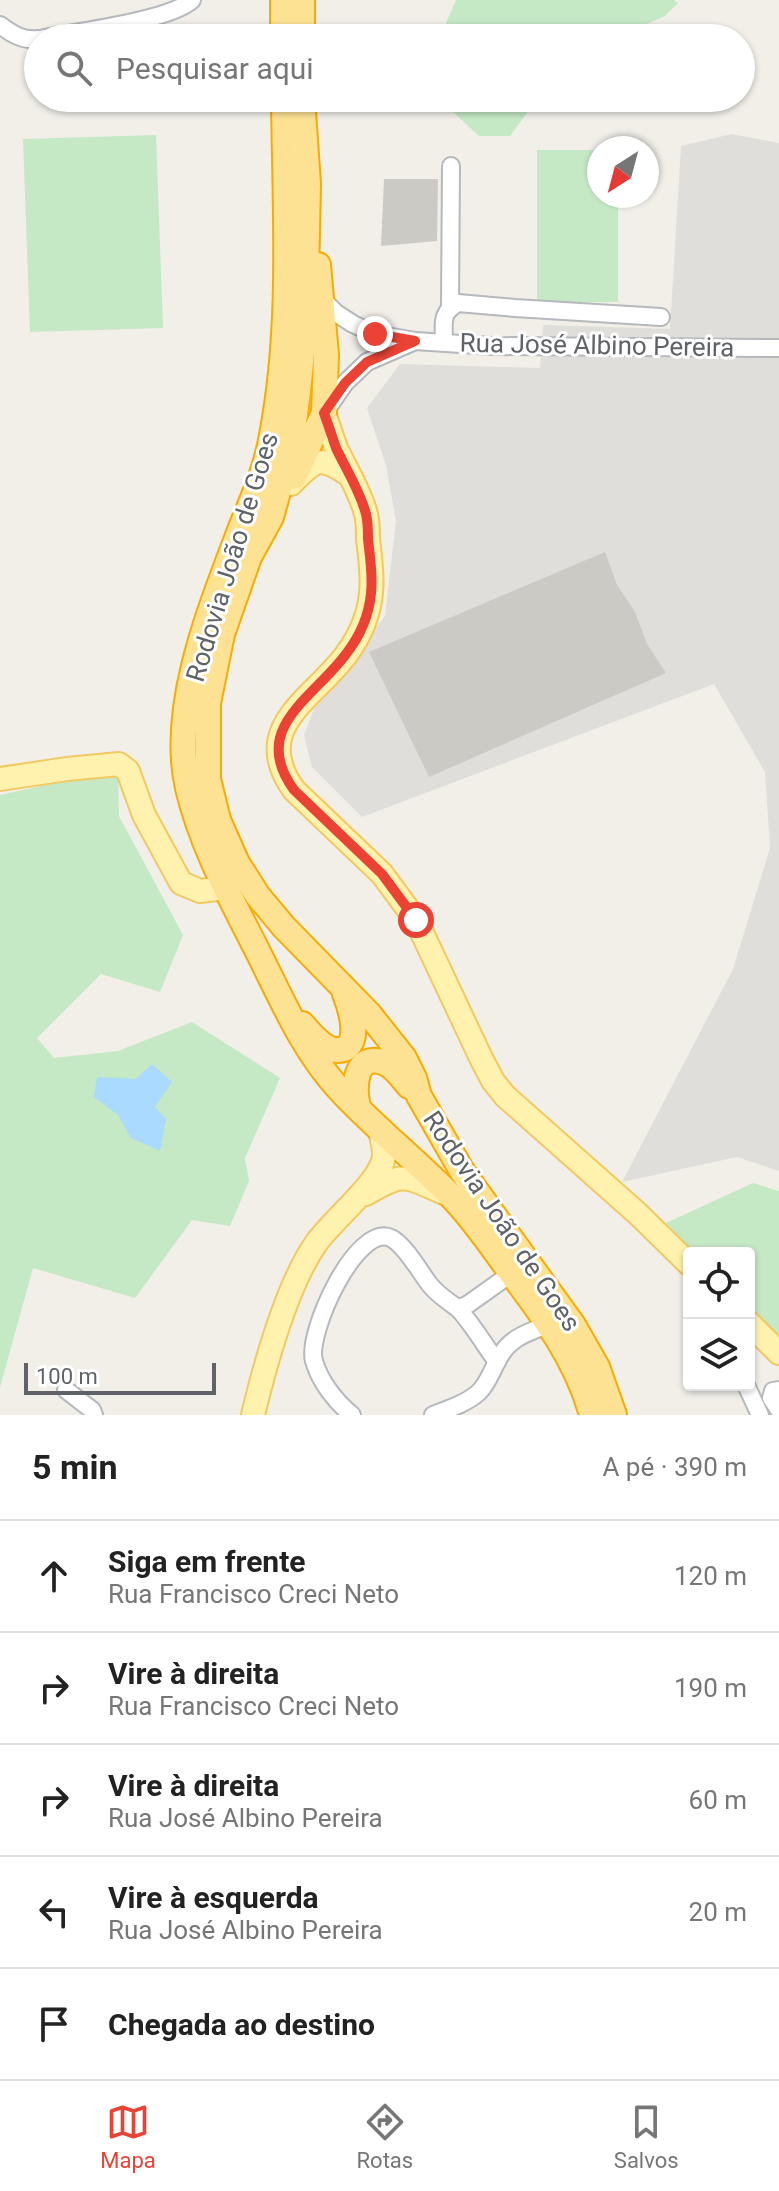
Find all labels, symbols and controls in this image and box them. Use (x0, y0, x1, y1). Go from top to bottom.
search box (24, 24, 755, 112)
icon: search (52, 46, 96, 90)
text: Pesquisar aqui (116, 51, 314, 86)
north arrow (587, 136, 659, 208)
route end (357, 316, 393, 352)
street label: Rua José Albino Pereira (459, 328, 735, 362)
street label: Rodovia João de Goes (180, 429, 284, 685)
route start (398, 902, 434, 938)
street label: Rodovia João de Goes (417, 1105, 587, 1337)
map controls (683, 1247, 755, 1391)
button: locate (683, 1247, 755, 1319)
button: layers (683, 1319, 755, 1391)
scale bar (24, 1359, 216, 1395)
text: 100 m (36, 1364, 98, 1389)
text: 5 min (32, 1447, 117, 1487)
text: A pé · 390 m (602, 1452, 747, 1482)
text: Siga em frente (108, 1544, 306, 1579)
icon: ahead (32, 1554, 76, 1598)
text: 120 m (674, 1561, 747, 1591)
text: Rua Francisco Creci Neto (108, 1579, 399, 1609)
text: Vire à direita (108, 1656, 279, 1691)
icon: right (32, 1666, 76, 1710)
text: 190 m (674, 1673, 747, 1703)
text: Rua Francisco Creci Neto (108, 1691, 399, 1721)
text: Vire à direita (108, 1768, 279, 1803)
icon: right (32, 1778, 76, 1822)
text: 60 m (689, 1785, 747, 1815)
text: Rua José Albino Pereira (108, 1803, 383, 1833)
text: Vire à esquerda (108, 1880, 319, 1915)
icon: left (32, 1890, 76, 1934)
text: 20 m (689, 1897, 747, 1927)
text: Rua José Albino Pereira (108, 1915, 383, 1945)
icon: arrive (32, 2002, 76, 2046)
text: Chegada ao destino (108, 2007, 375, 2042)
tab: Mapa (100, 2100, 156, 2173)
tab: Rotas (357, 2100, 413, 2173)
tab: Salvos (614, 2100, 679, 2173)

